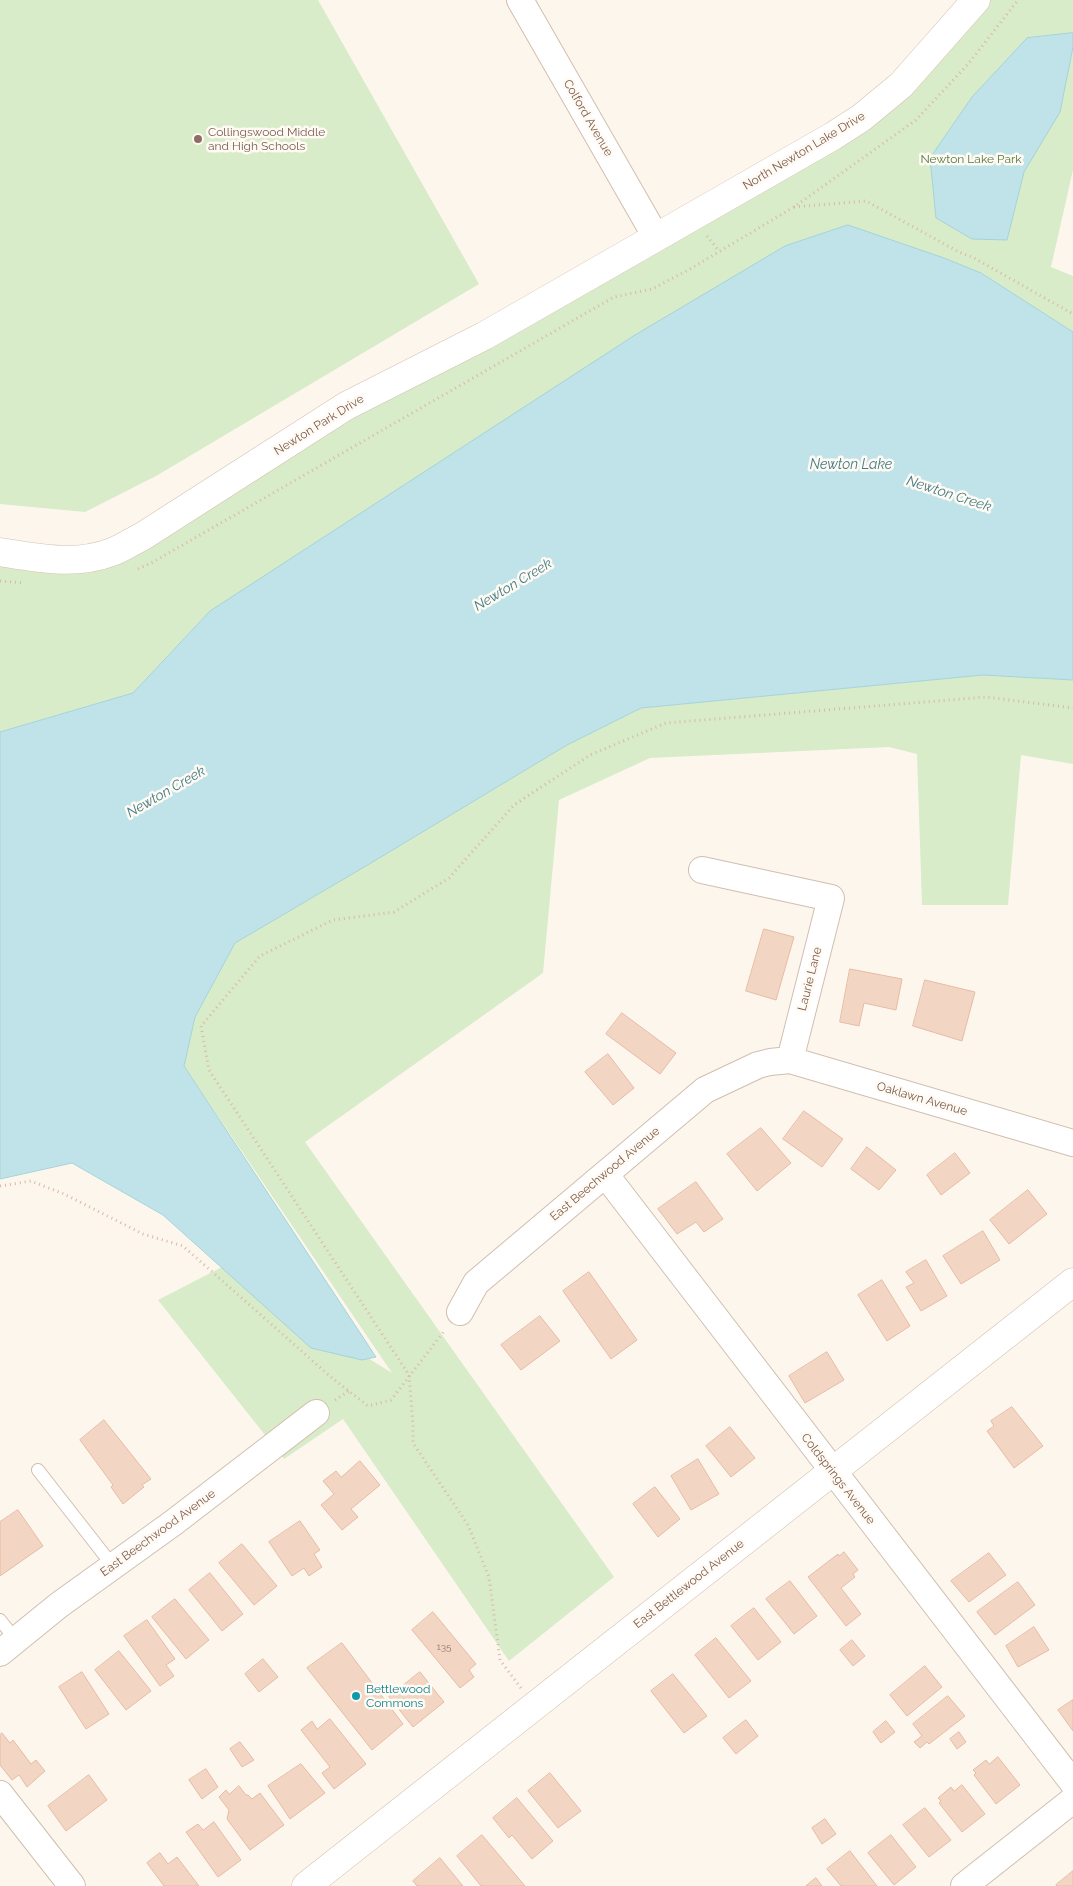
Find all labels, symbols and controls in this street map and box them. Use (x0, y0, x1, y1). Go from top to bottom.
street label: Colford Avenue (560, 77, 616, 159)
street label: North Newton Lake Drive (740, 109, 868, 193)
place label: Collingswood Middle and High Schools (208, 125, 325, 153)
marker: Collingswood Middle and High Schools (192, 133, 204, 145)
park label: Newton Lake Park (920, 152, 1022, 166)
street label: Newton Park Drive (271, 392, 367, 458)
water label: Newton Lake (810, 457, 892, 473)
water label: Newton Creek (905, 472, 993, 516)
water label: Newton Creek (471, 555, 555, 615)
water label: Newton Creek (124, 763, 208, 821)
street label: Laurie Lane (795, 946, 825, 1012)
street label: Oaklawn Avenue (875, 1079, 969, 1119)
street label: East Beechwood Avenue (547, 1124, 663, 1224)
street label: Coldsprings Avenue (798, 1431, 878, 1527)
street label: East Beechwood Avenue (98, 1486, 218, 1580)
street label: East Bettlewood Avenue (631, 1536, 747, 1632)
house number: 135 (436, 1641, 452, 1653)
place label: Bettlewood Commons (366, 1682, 430, 1710)
marker: Bettlewood Commons (350, 1690, 362, 1702)

